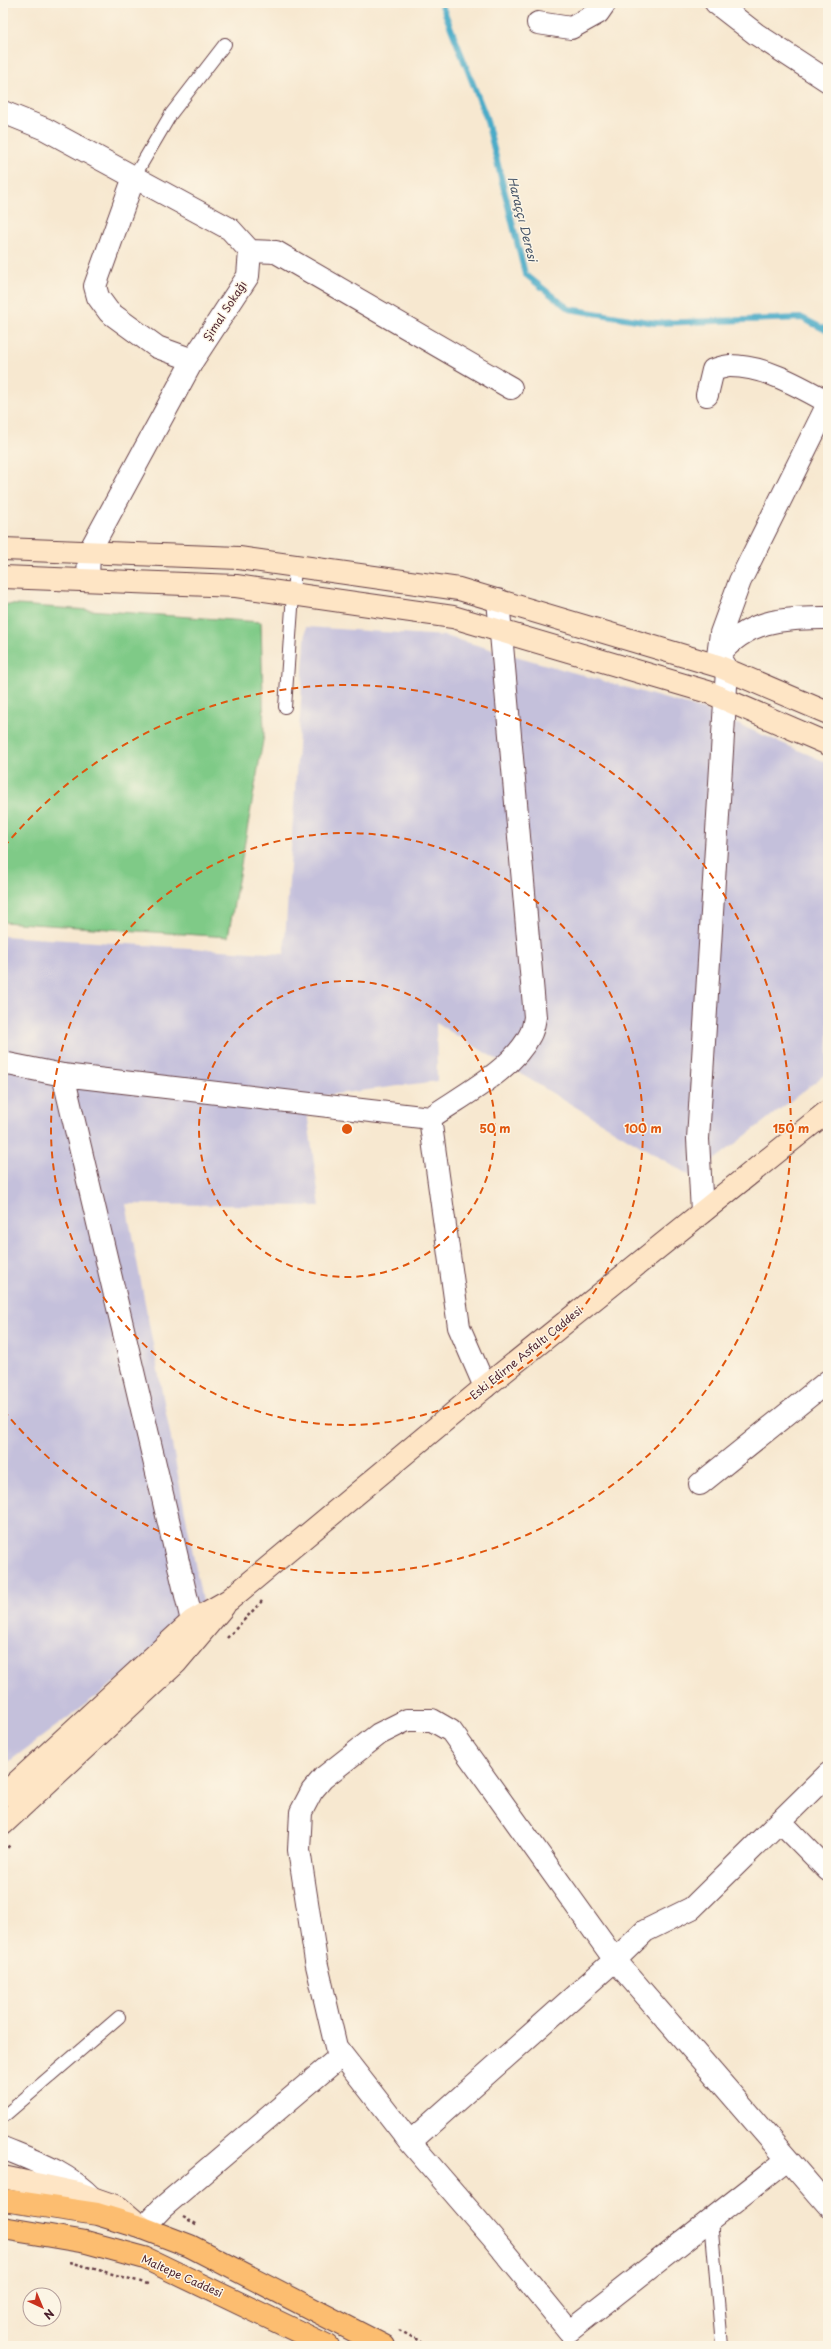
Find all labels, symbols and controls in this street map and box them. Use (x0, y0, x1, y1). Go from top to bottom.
water label: Haraççı Deresi (504, 174, 543, 265)
street label: Şimal Sokağı (199, 277, 250, 344)
text: 50 m (479, 1119, 511, 1137)
text: 100 m (624, 1119, 662, 1137)
text: 150 m (773, 1119, 809, 1137)
centre of rings (340, 1122, 354, 1136)
street label: Eski Edirne Asfaltı Caddesi (466, 1302, 586, 1403)
street label: Maltepe Caddesi (139, 2250, 226, 2301)
north arrow (22, 2287, 62, 2327)
text: N (40, 2305, 58, 2324)

